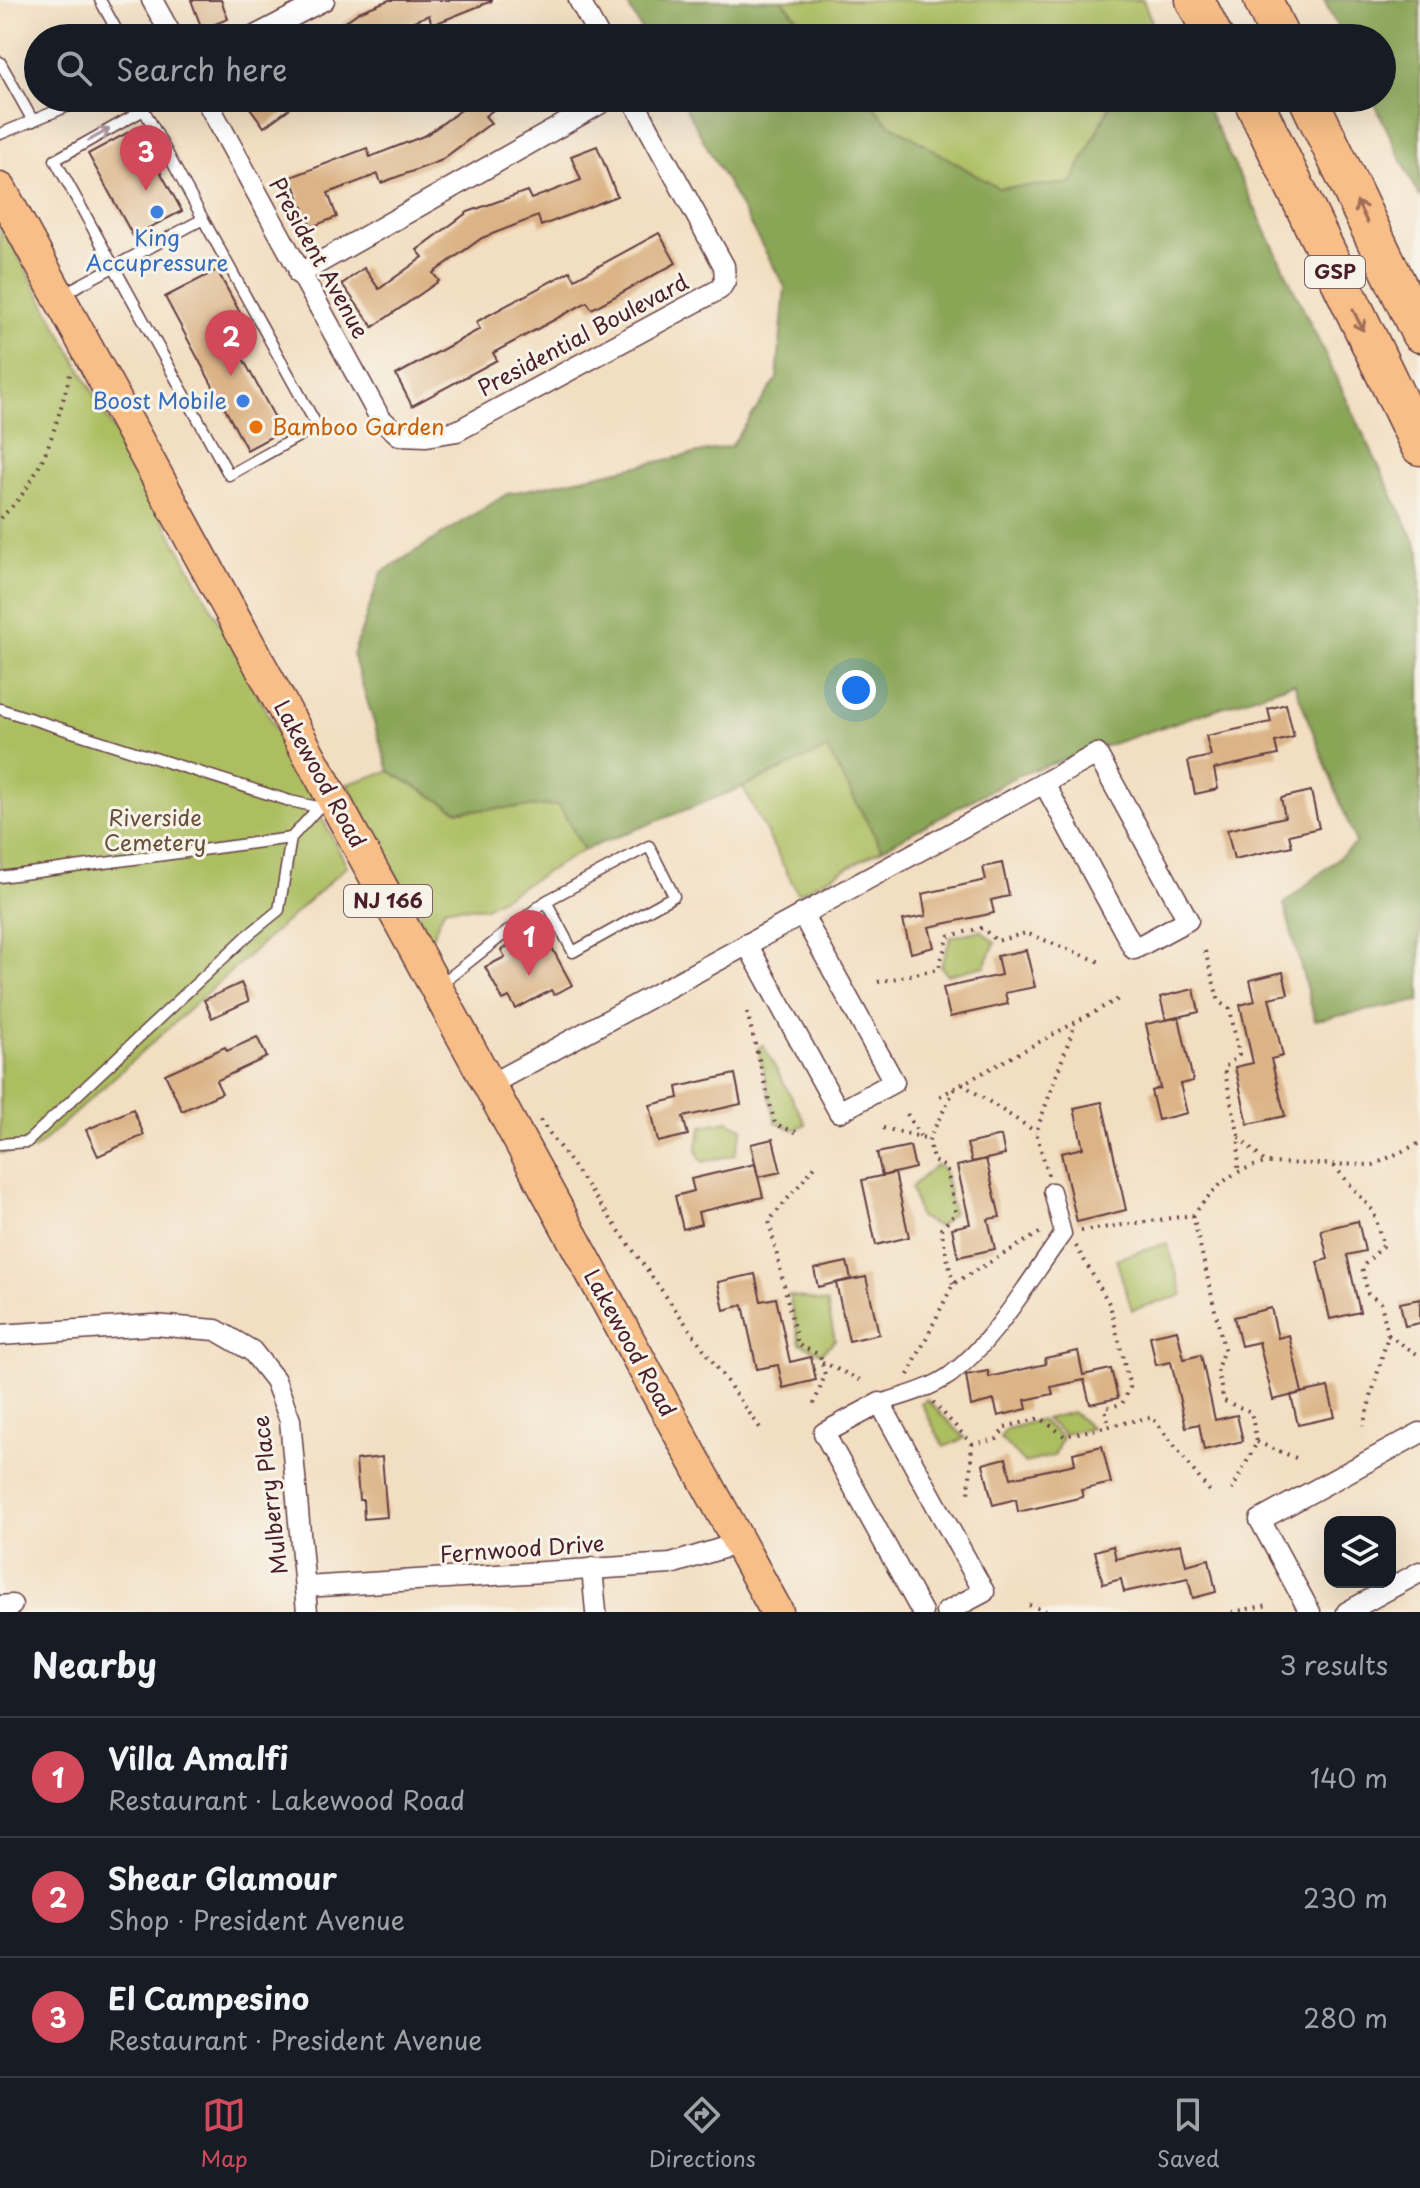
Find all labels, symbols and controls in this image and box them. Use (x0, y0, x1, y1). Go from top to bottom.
search box (24, 24, 1396, 112)
icon: search (52, 46, 96, 90)
text: Search here (116, 46, 288, 91)
pin: 3 (120, 125, 172, 191)
one-way arrow (87, 127, 111, 142)
street label: President Avenue (262, 171, 378, 344)
one-way arrow (1354, 201, 1369, 225)
marker: King Accupressure (148, 203, 166, 221)
place label: King Accupressure (85, 220, 229, 278)
road number: GSP (1305, 256, 1365, 288)
street label: Presidential Boulevard (471, 264, 693, 403)
one-way arrow (1351, 308, 1366, 332)
pin: 2 (205, 310, 257, 376)
place label: Boost Mobile (92, 383, 227, 416)
marker: Boost Mobile (234, 392, 252, 410)
place label: Bamboo Garden (272, 409, 445, 442)
marker: Bamboo Garden (247, 418, 265, 436)
your location (836, 670, 876, 710)
street label: Lakewood Road (267, 693, 376, 853)
park label: Riverside Cemetery (104, 800, 206, 858)
road number: NJ 166 (344, 885, 432, 917)
pin: 1 (503, 910, 555, 976)
street label: Lakewood Road (577, 1262, 686, 1422)
street label: Mulberry Place (242, 1414, 295, 1577)
map controls (1324, 1516, 1396, 1588)
button: layers (1324, 1516, 1396, 1588)
street label: Fernwood Drive (438, 1525, 605, 1570)
text: Nearby (32, 1638, 157, 1690)
text: 3 results (1280, 1645, 1388, 1684)
text: Villa Amalfi (108, 1735, 289, 1780)
text: 1 (52, 1758, 64, 1797)
text: 140 m (1310, 1758, 1388, 1797)
text: Restaurant · Lakewood Road (108, 1780, 465, 1819)
text: Shear Glamour (108, 1855, 337, 1900)
text: 2 (49, 1878, 67, 1917)
text: 230 m (1303, 1878, 1388, 1917)
text: Shop · President Avenue (108, 1900, 405, 1939)
text: El Campesino (108, 1975, 309, 2020)
text: 3 (49, 1998, 67, 2037)
text: 280 m (1303, 1998, 1388, 2037)
text: Restaurant · President Avenue (108, 2020, 482, 2059)
tab: Map (201, 2093, 248, 2174)
tab: Directions (649, 2093, 756, 2174)
tab: Saved (1157, 2093, 1219, 2174)

